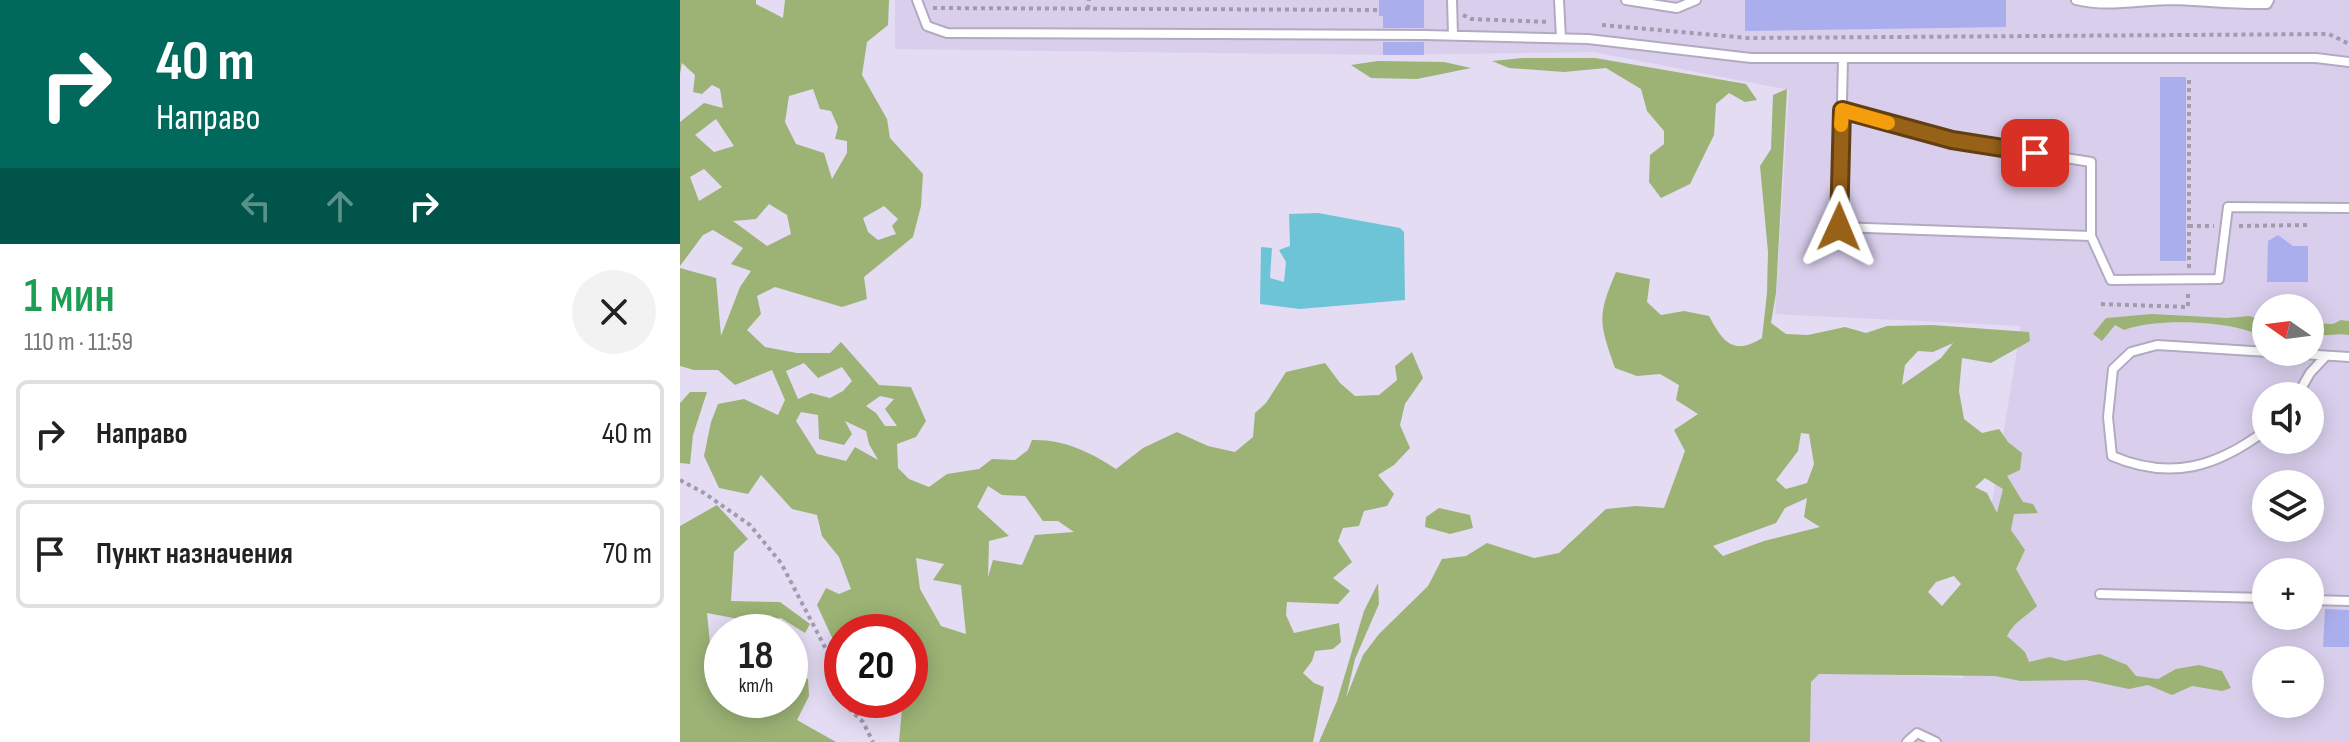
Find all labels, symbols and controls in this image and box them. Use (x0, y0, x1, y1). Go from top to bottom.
text: 40 m (156, 29, 255, 96)
icon: right (24, 32, 128, 136)
text: Направо (156, 97, 260, 140)
pin (2001, 119, 2069, 187)
icon: arrive (2013, 131, 2057, 175)
icon: left (234, 184, 278, 228)
icon: ahead (318, 184, 362, 228)
icon: right (402, 184, 446, 228)
position arrow (1797, 185, 1881, 269)
text: 1 мин (24, 268, 115, 325)
button: close (572, 270, 656, 354)
north arrow (2252, 294, 2324, 366)
map controls (2252, 294, 2324, 718)
text: 110 m · 11:59 (24, 327, 133, 358)
button: sound (2252, 382, 2324, 454)
icon: right (28, 412, 72, 456)
text: Направо (96, 416, 188, 452)
text: 40 m (602, 416, 652, 452)
button: layers (2252, 470, 2324, 542)
icon: arrive (28, 532, 72, 576)
text: Пункт назначения (96, 536, 293, 572)
text: 70 m (603, 536, 652, 572)
button: + (2252, 558, 2324, 630)
speed limit sign: 20 (824, 614, 928, 718)
text: 18 (739, 632, 773, 680)
button: − (2252, 646, 2324, 718)
text: km/h (739, 674, 773, 698)

